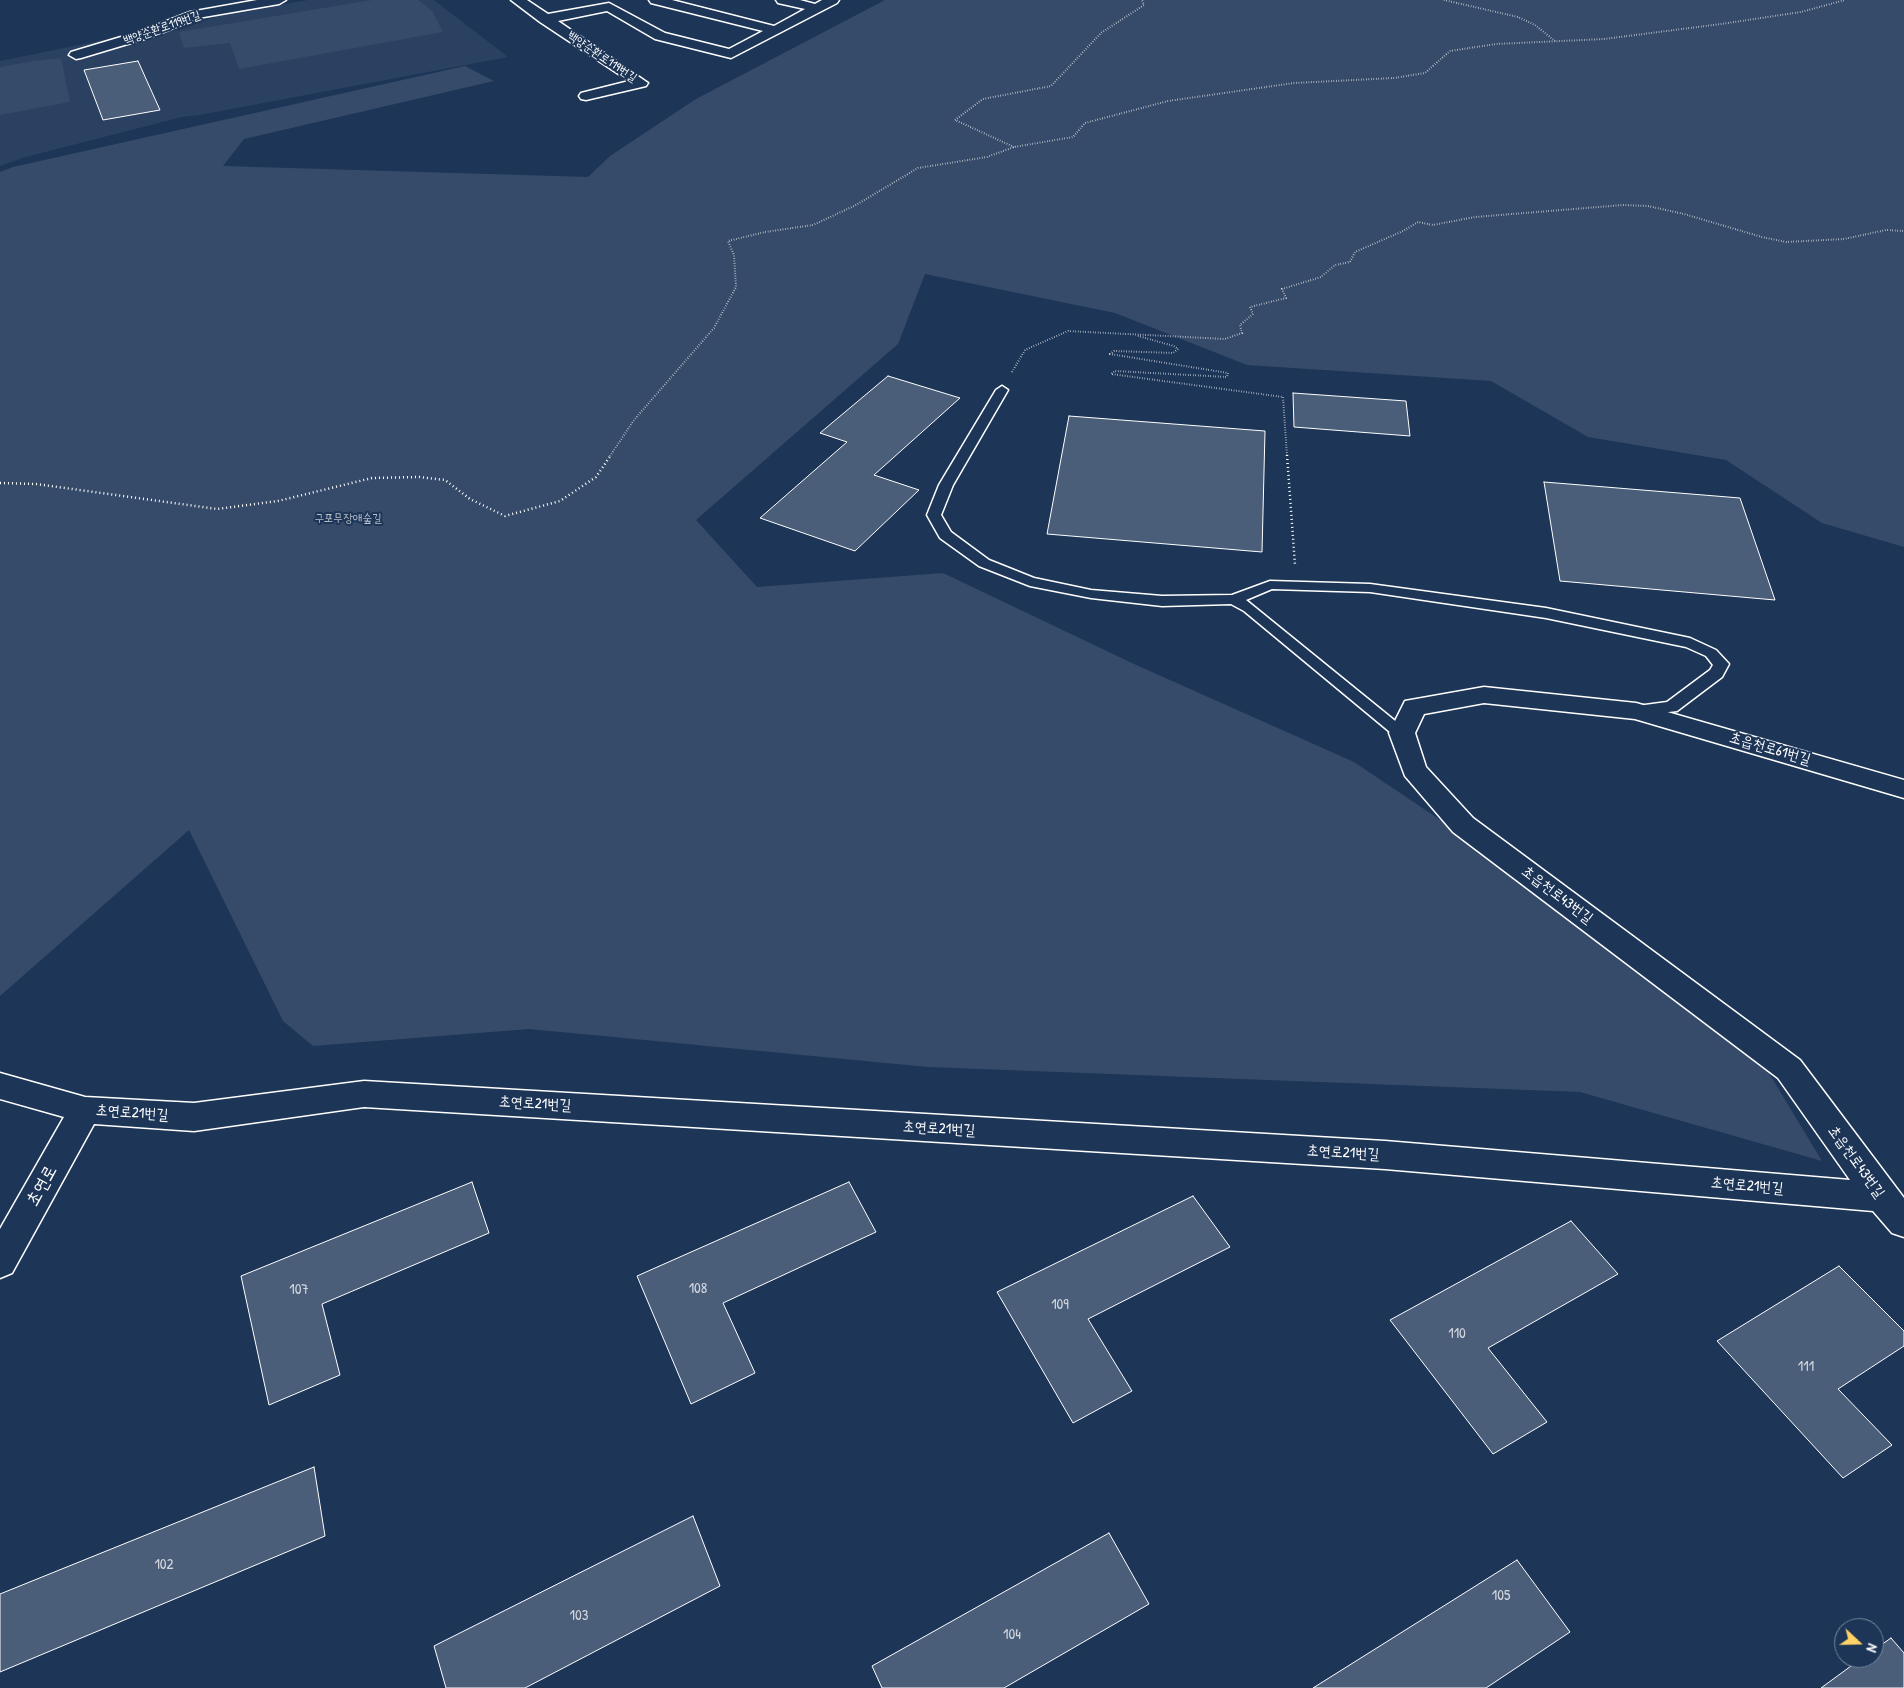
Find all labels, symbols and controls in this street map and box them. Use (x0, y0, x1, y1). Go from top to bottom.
street label: 백양순환로119번길 (121, 8, 203, 48)
street label: 백양순환로119번길 (565, 28, 639, 86)
park label: 구포무장애숲길 (314, 512, 382, 526)
street label: 초읍천로61번길 (1727, 729, 1813, 769)
street label: 초읍천로43번길 (1518, 862, 1596, 928)
street label: 초연로21번길 (498, 1093, 572, 1115)
street label: 초연로21번길 (95, 1101, 169, 1125)
street label: 초연로21번길 (902, 1118, 976, 1140)
street label: 초읍천로43번길 (1824, 1122, 1888, 1202)
street label: 초연로21번길 (1306, 1142, 1380, 1164)
street label: 초연로 (22, 1162, 62, 1210)
street label: 초연로21번길 (1710, 1174, 1784, 1198)
house number: 108 (689, 1280, 707, 1298)
house number: 107 (289, 1281, 309, 1299)
house number: 109 (1051, 1296, 1069, 1314)
house number: 110 (1448, 1325, 1466, 1343)
house number: 111 (1798, 1358, 1814, 1376)
house number: 102 (154, 1556, 174, 1574)
house number: 105 (1492, 1587, 1510, 1605)
house number: 103 (570, 1607, 588, 1625)
north arrow (1834, 1618, 1884, 1668)
house number: 104 (1003, 1626, 1021, 1644)
text: N (1862, 1641, 1883, 1655)

